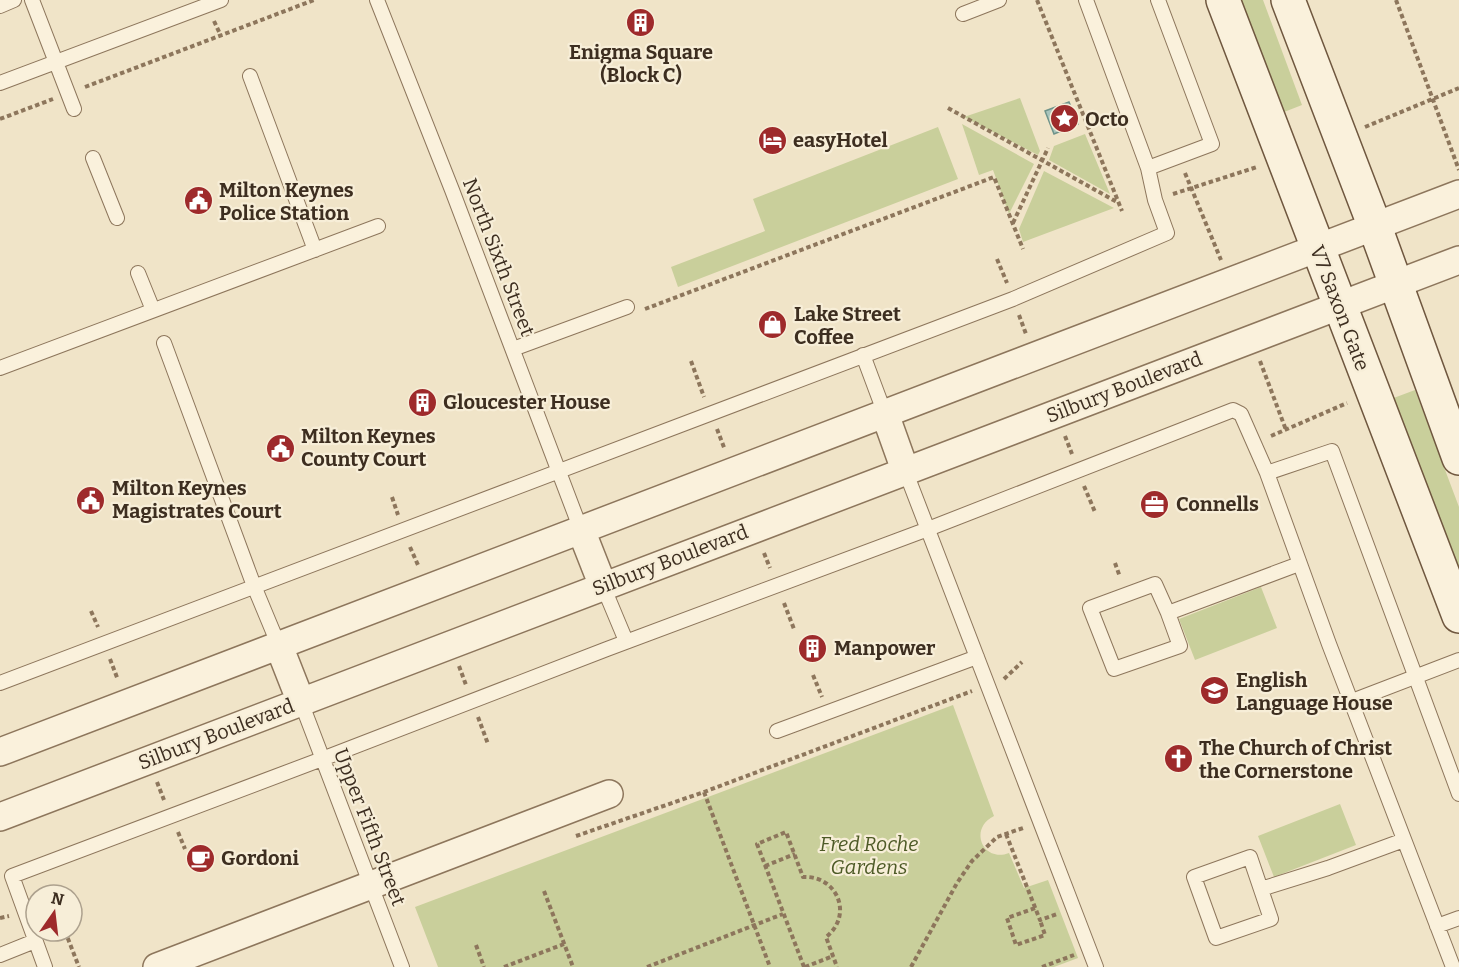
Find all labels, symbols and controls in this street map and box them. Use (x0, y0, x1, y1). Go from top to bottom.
building icon: Enigma Square (Block C) (625, 6, 657, 38)
place label: Enigma Square (Block C) (569, 40, 713, 87)
place icon: Octo (1048, 103, 1080, 135)
place label: Octo (1085, 107, 1129, 131)
hotel icon: easyHotel (756, 124, 788, 156)
place label: easyHotel (793, 128, 888, 152)
street label: North Sixth Street (458, 175, 540, 339)
place label: Milton Keynes Police Station (219, 178, 354, 225)
public building icon: Milton Keynes Police Station (182, 185, 214, 217)
street label: V7 Saxon Gate (1305, 242, 1375, 374)
place label: Lake Street Coffee (794, 302, 901, 349)
shop icon: Lake Street Coffee (757, 309, 789, 341)
street label: Silbury Boulevard (1043, 346, 1205, 428)
building icon: Gloucester House (406, 386, 438, 418)
place label: Gloucester House (443, 390, 611, 414)
place label: Milton Keynes County Court (301, 424, 436, 471)
public building icon: Milton Keynes County Court (264, 432, 296, 464)
place label: Milton Keynes Magistrates Court (112, 476, 282, 523)
public building icon: Milton Keynes Magistrates Court (75, 484, 107, 516)
office icon: Connells (1139, 488, 1171, 520)
place label: Connells (1176, 492, 1259, 516)
street label: Silbury Boulevard (589, 519, 751, 601)
building icon: Manpower (797, 632, 829, 664)
place label: Manpower (834, 636, 936, 660)
place label: English Language House (1236, 668, 1393, 715)
school or university icon: English Language House (1199, 675, 1231, 707)
street label: Silbury Boulevard (135, 693, 297, 775)
place label: The Church of Christ the Cornerstone (1199, 736, 1392, 783)
church icon: The Church of Christ the Cornerstone (1162, 743, 1194, 775)
street label: Upper Fifth Street (329, 745, 411, 909)
park label: Fred Roche Gardens (820, 832, 918, 879)
cafe icon: Gordoni (184, 842, 216, 874)
place label: Gordoni (221, 846, 299, 870)
north arrow (24, 883, 84, 943)
text: N (49, 888, 66, 910)

